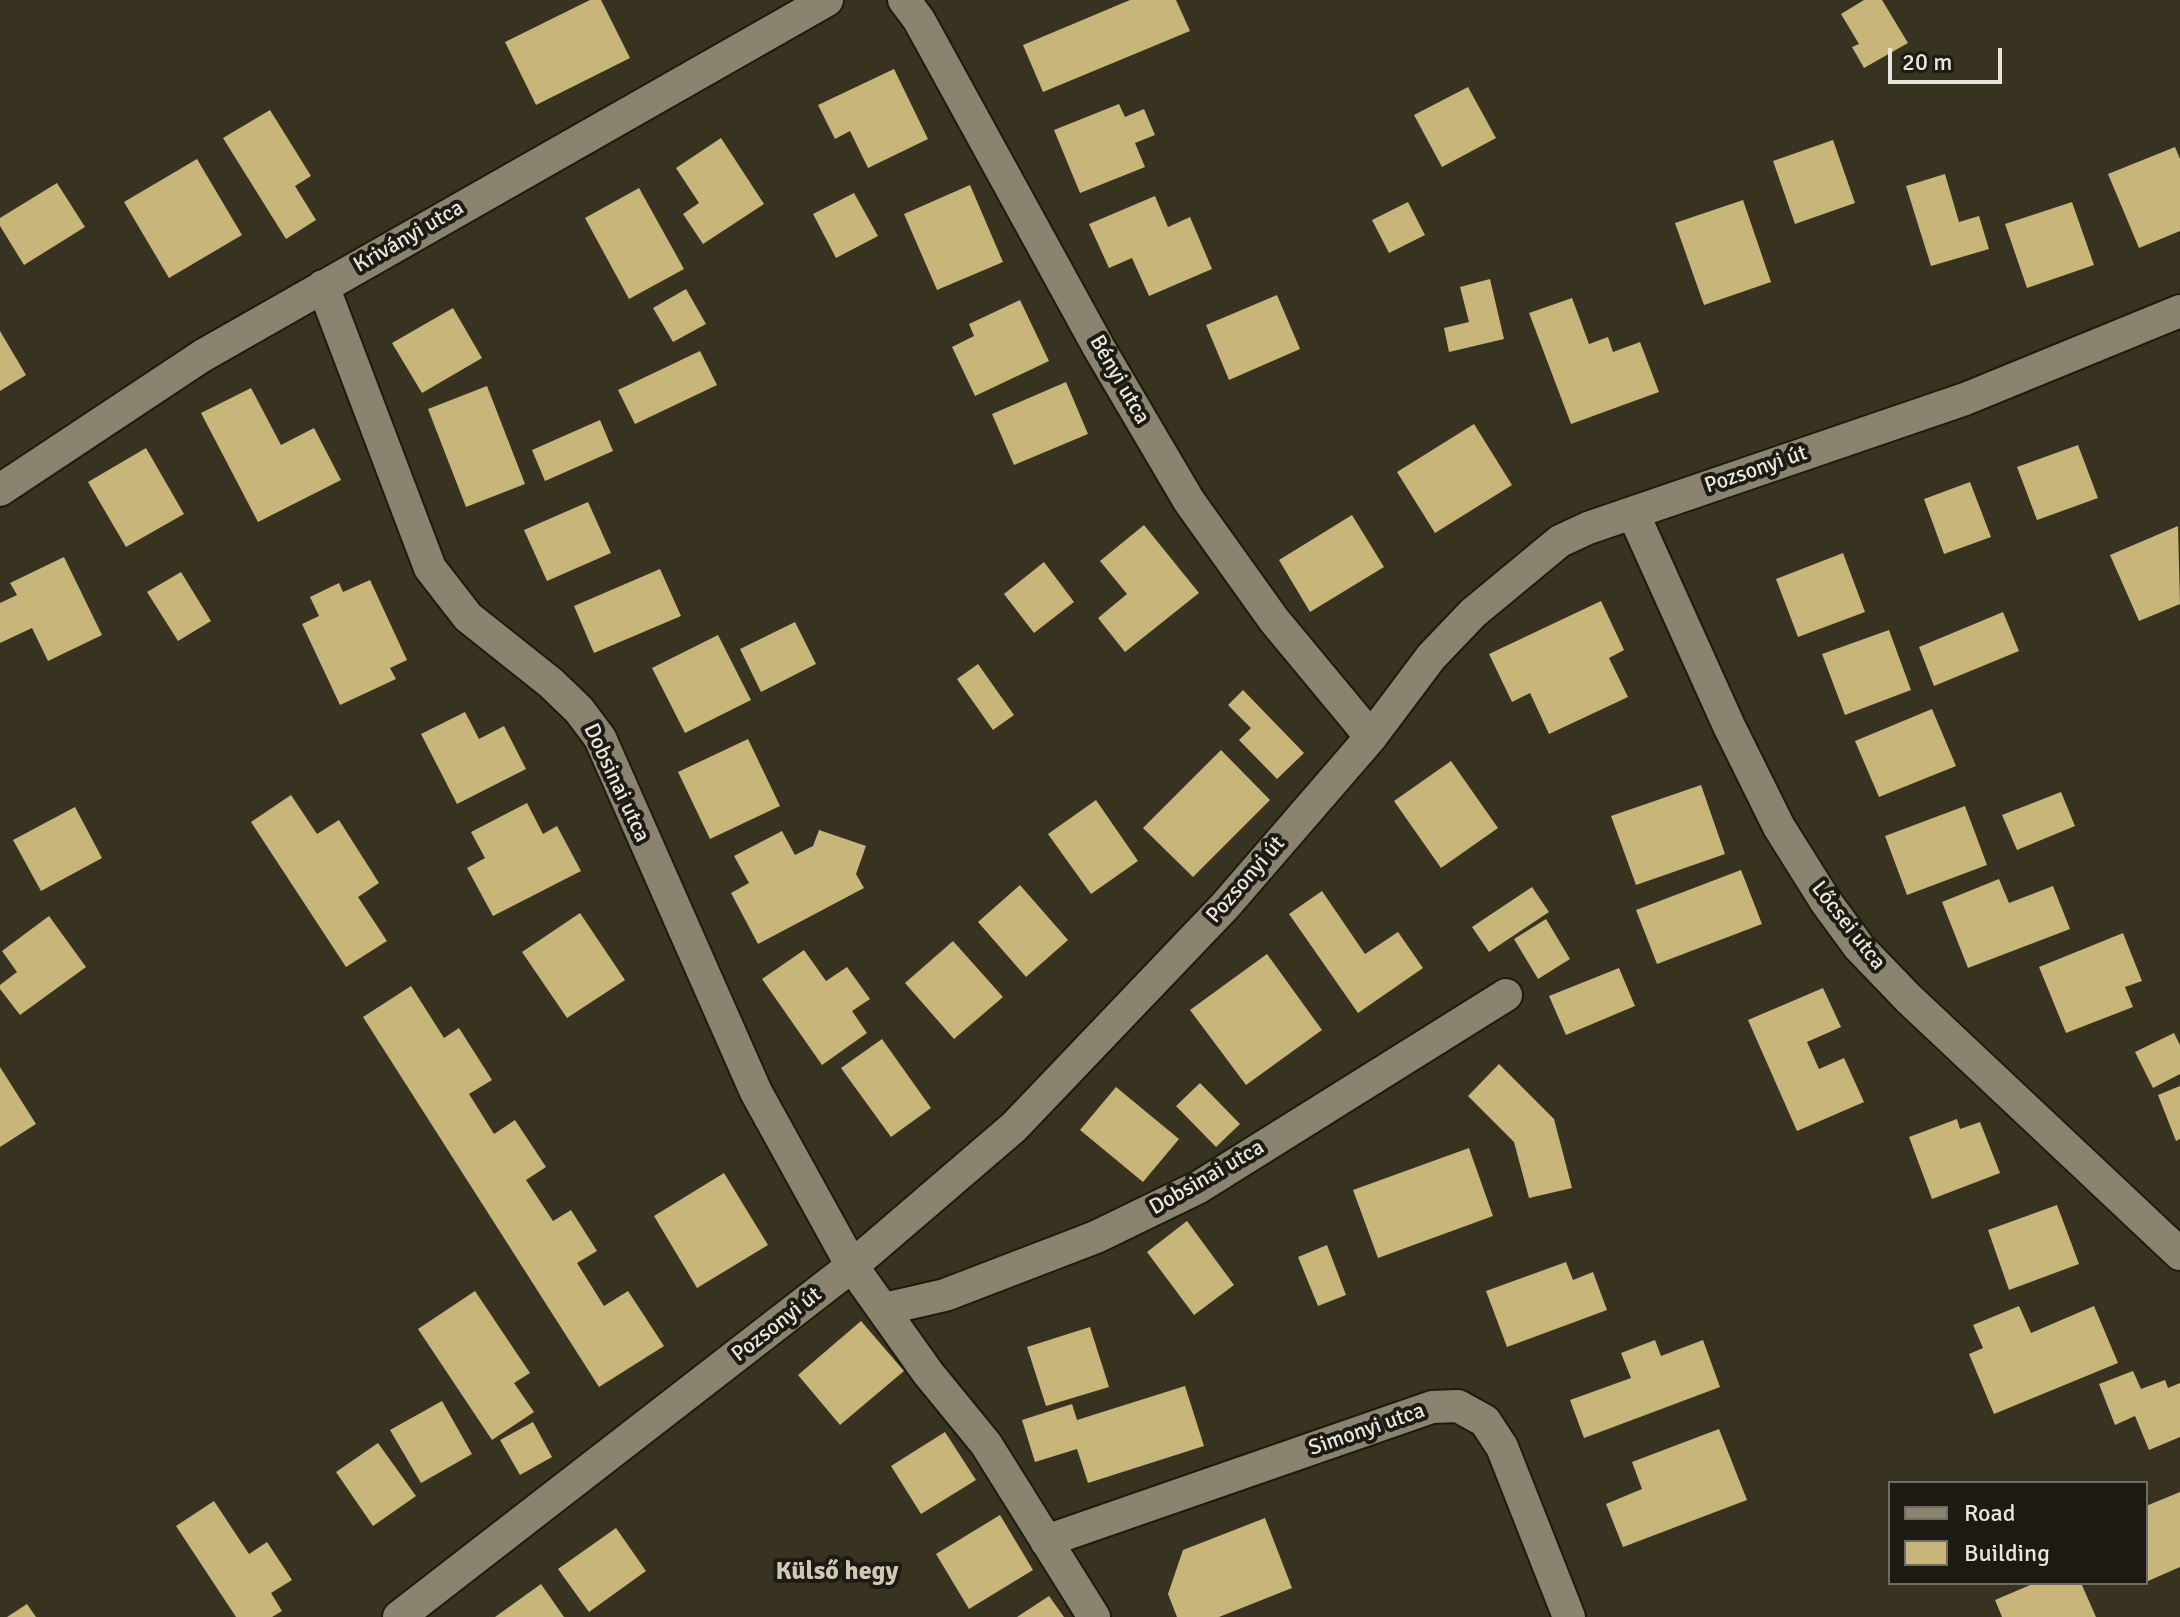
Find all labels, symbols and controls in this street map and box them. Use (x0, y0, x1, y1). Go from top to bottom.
scale bar (1892, 32, 2006, 82)
text: 20 m (1902, 47, 1952, 77)
street label: Kriványi utca (349, 195, 469, 279)
street label: Bényi utca (1083, 331, 1155, 429)
street label: Pozsonyi út (1701, 440, 1811, 500)
street label: Dobsinai utca (577, 719, 655, 847)
street label: Pozsonyi út (1201, 831, 1291, 929)
street label: Lőcsei utca (1805, 876, 1891, 976)
street label: Dobsinai utca (1145, 1135, 1269, 1221)
street label: Pozsonyi út (727, 1282, 827, 1368)
street label: Simonyi utca (1305, 1398, 1429, 1462)
legend (1888, 1481, 2148, 1585)
text: Road (1964, 1498, 2015, 1528)
text: Building (1964, 1538, 2050, 1568)
district label: Külső hegy (776, 1556, 898, 1588)

